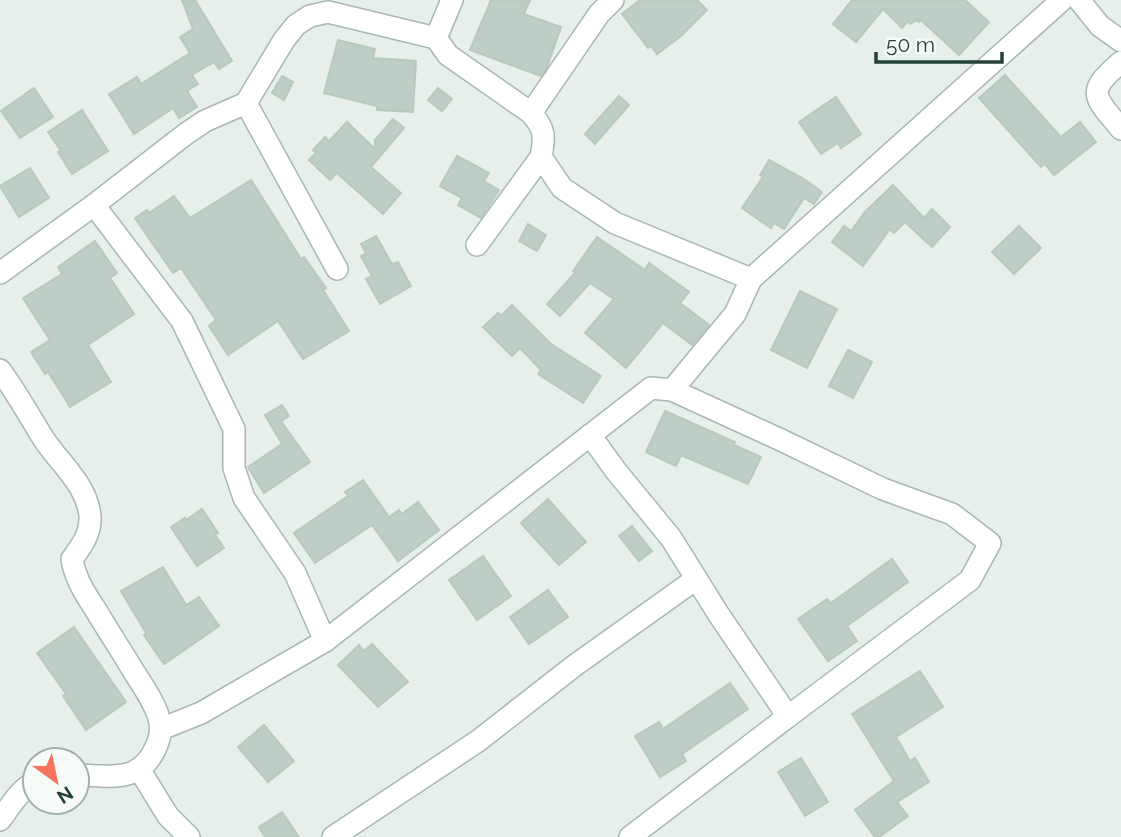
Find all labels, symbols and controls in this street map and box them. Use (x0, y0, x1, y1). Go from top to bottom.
scale bar (876, 21, 1002, 65)
text: 50 m (886, 32, 935, 57)
north arrow (21, 746, 91, 816)
text: N (53, 782, 77, 808)

